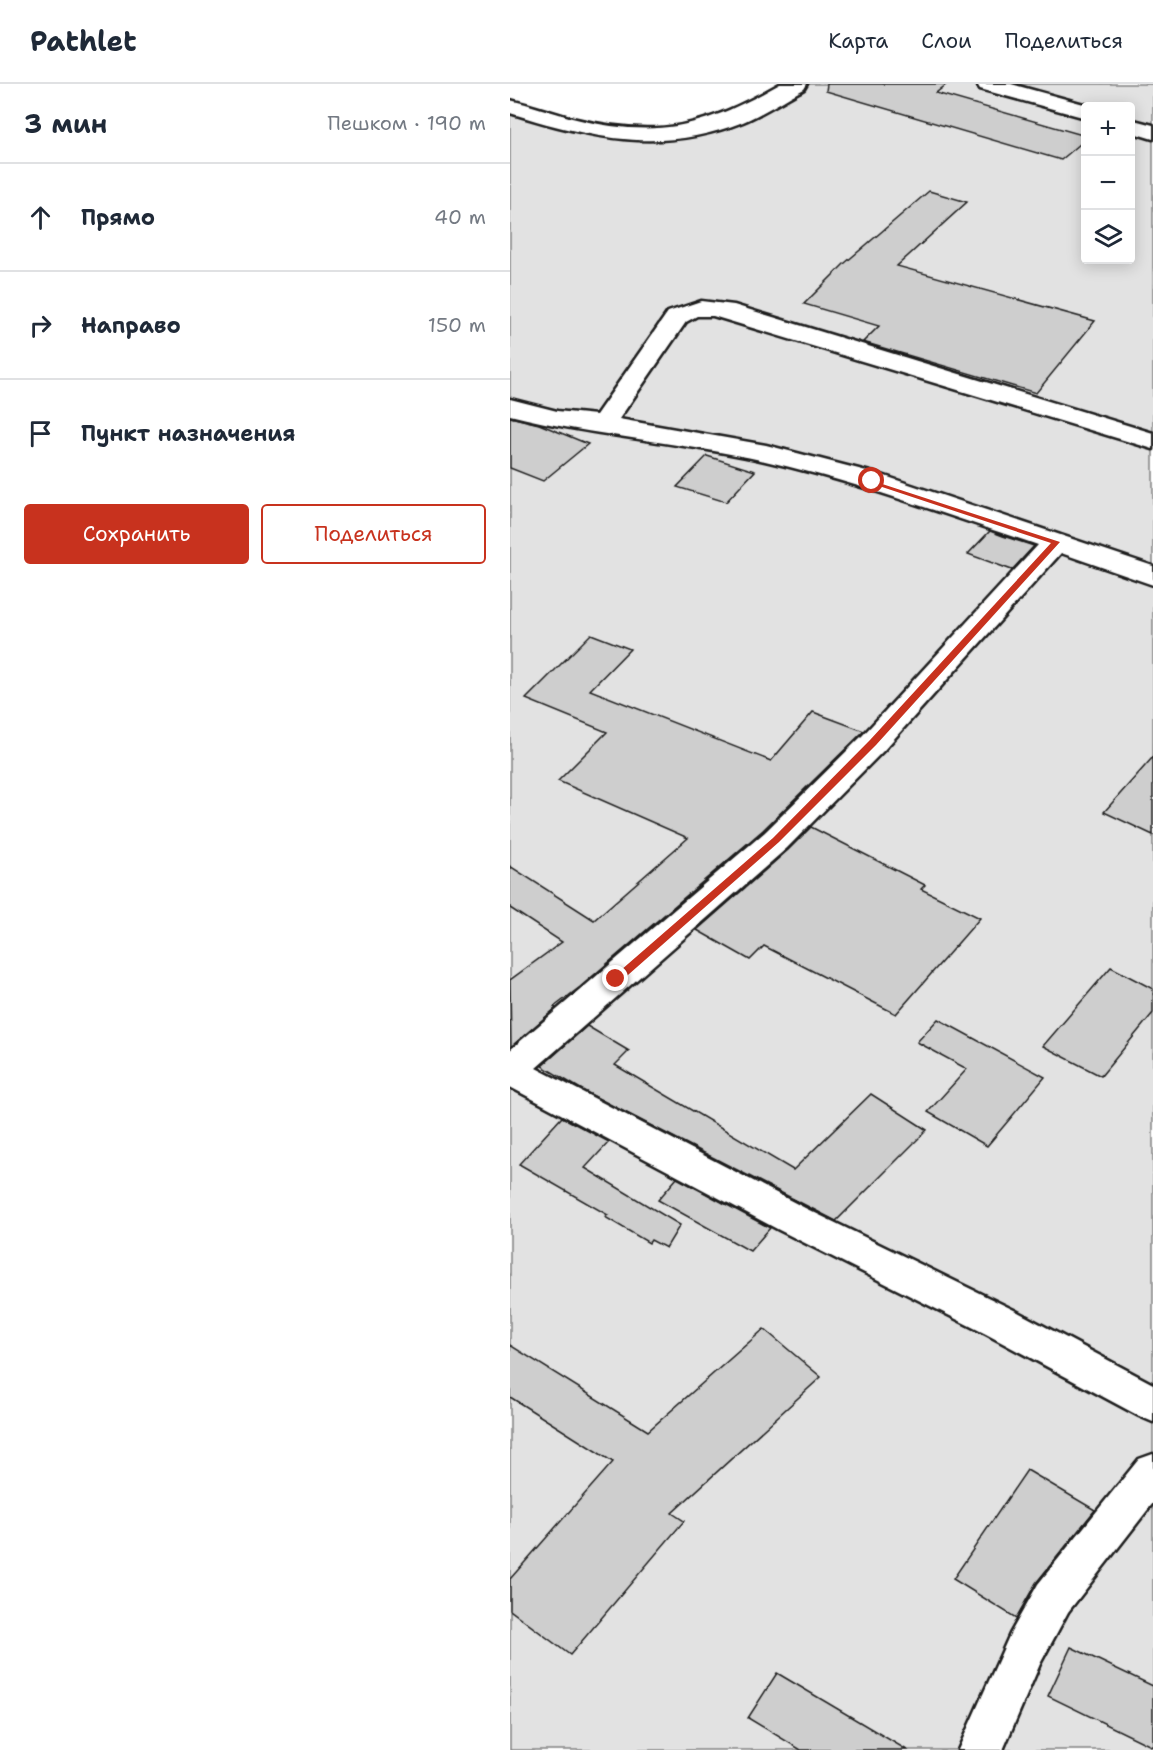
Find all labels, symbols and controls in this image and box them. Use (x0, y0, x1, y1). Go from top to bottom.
text: Pathlet (30, 22, 137, 60)
text: Карта (828, 27, 888, 55)
text: Слои (921, 27, 972, 55)
text: Поделиться (1005, 27, 1123, 55)
map controls (1081, 102, 1135, 264)
button: + (1081, 102, 1135, 156)
text: 3 мин (24, 106, 107, 141)
text: Пешком · 190 m (328, 110, 486, 136)
button: − (1081, 156, 1135, 210)
icon: ahead (24, 201, 57, 234)
text: Прямо (81, 203, 155, 232)
text: 40 m (434, 204, 486, 230)
button: layers (1081, 210, 1135, 264)
icon: right (24, 309, 57, 342)
text: Направо (81, 311, 181, 340)
text: 150 m (428, 312, 486, 338)
icon: arrive (24, 417, 57, 450)
text: Пункт назначения (81, 419, 295, 448)
route start (858, 467, 884, 493)
button: Сохранить (24, 504, 249, 564)
button: Поделиться (261, 504, 486, 564)
route end (602, 965, 628, 991)

